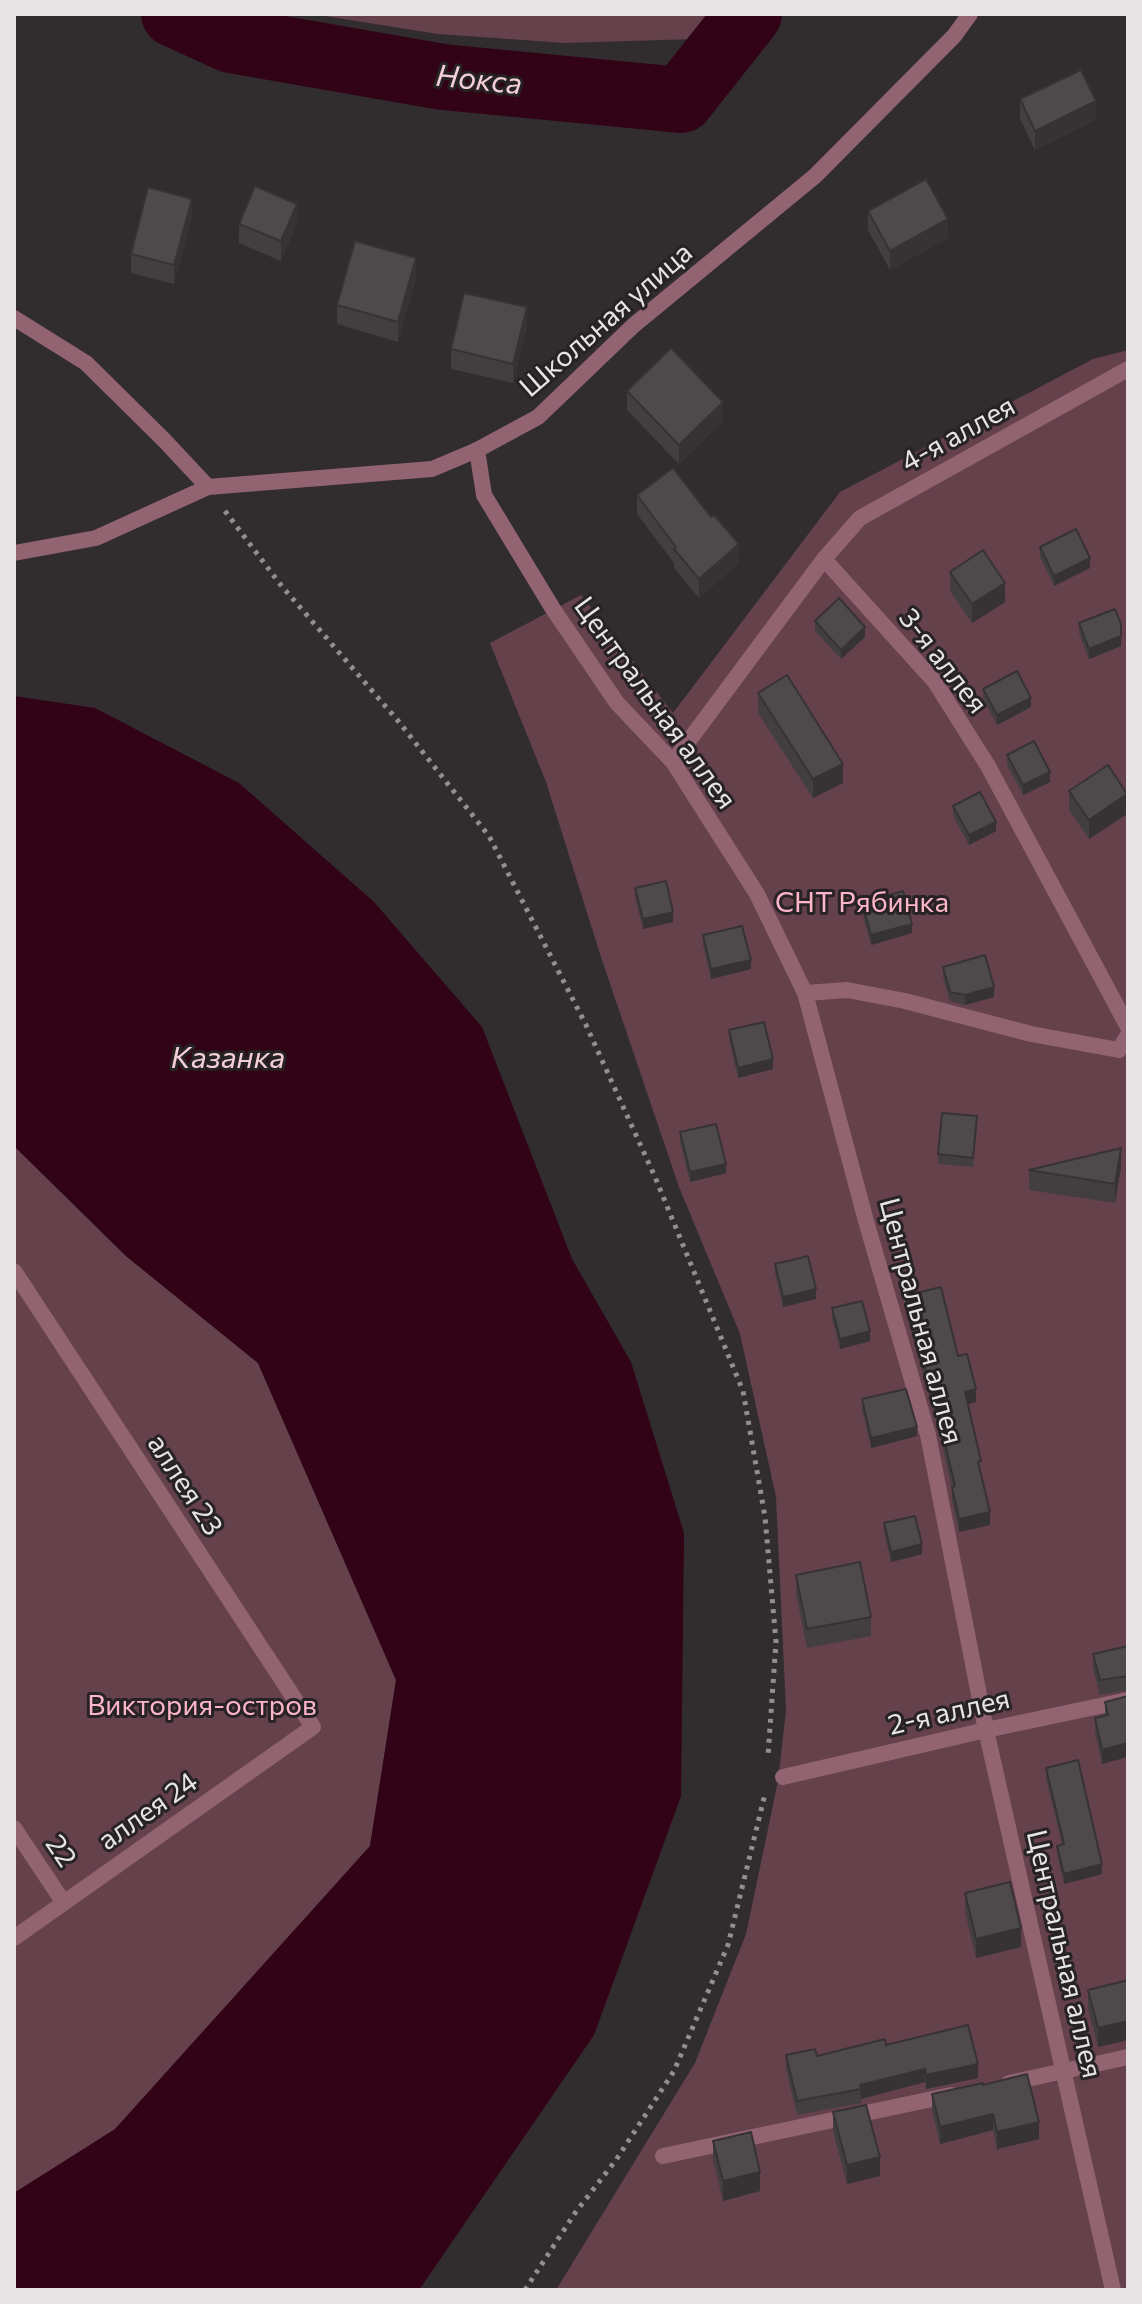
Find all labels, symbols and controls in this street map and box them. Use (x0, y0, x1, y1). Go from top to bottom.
water label: Нокса (434, 58, 524, 102)
street label: Школьная улица (513, 236, 699, 404)
street label: 4-я аллея (895, 389, 1021, 479)
street label: Центральная аллея (567, 591, 743, 815)
street label: 3-я аллея (892, 602, 994, 720)
park label: СНТ Рябинка (775, 886, 949, 920)
water label: Казанка (171, 1040, 285, 1076)
street label: Центральная аллея (872, 1194, 970, 1448)
street label: аллея 23 (140, 1428, 230, 1542)
street label: 2-я аллея (885, 1682, 1013, 1742)
park label: Виктория-остров (87, 1689, 317, 1723)
street label: аллея 24 (92, 1765, 204, 1857)
street label: Центральная аллея (1019, 1827, 1109, 2081)
street label: 22 (38, 1829, 84, 1873)

